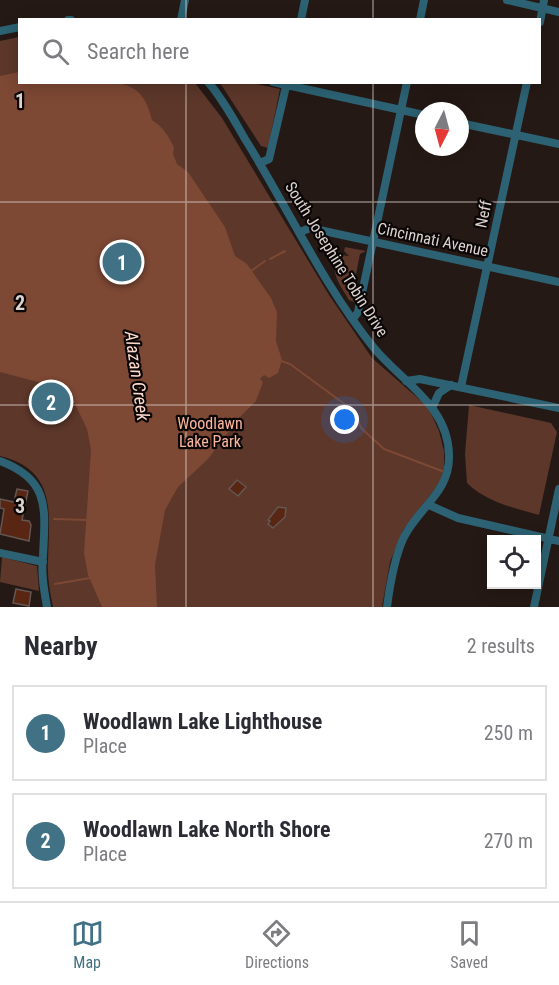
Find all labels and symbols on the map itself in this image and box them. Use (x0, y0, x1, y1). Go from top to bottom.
text: 1 (15, 89, 25, 113)
north arrow (415, 102, 469, 156)
street label: South Josephine Tobin Drive (281, 178, 392, 340)
street label: Neff (471, 199, 496, 230)
street label: Cincinnati Avenue (376, 218, 490, 261)
pin: 1 (102, 240, 142, 284)
text: 2 (15, 291, 25, 315)
water label: Alazan Creek (121, 329, 154, 423)
pin: 2 (32, 380, 70, 424)
your location (330, 405, 359, 434)
park label: Woodlawn Lake Park (177, 414, 243, 451)
text: 3 (15, 494, 25, 518)

